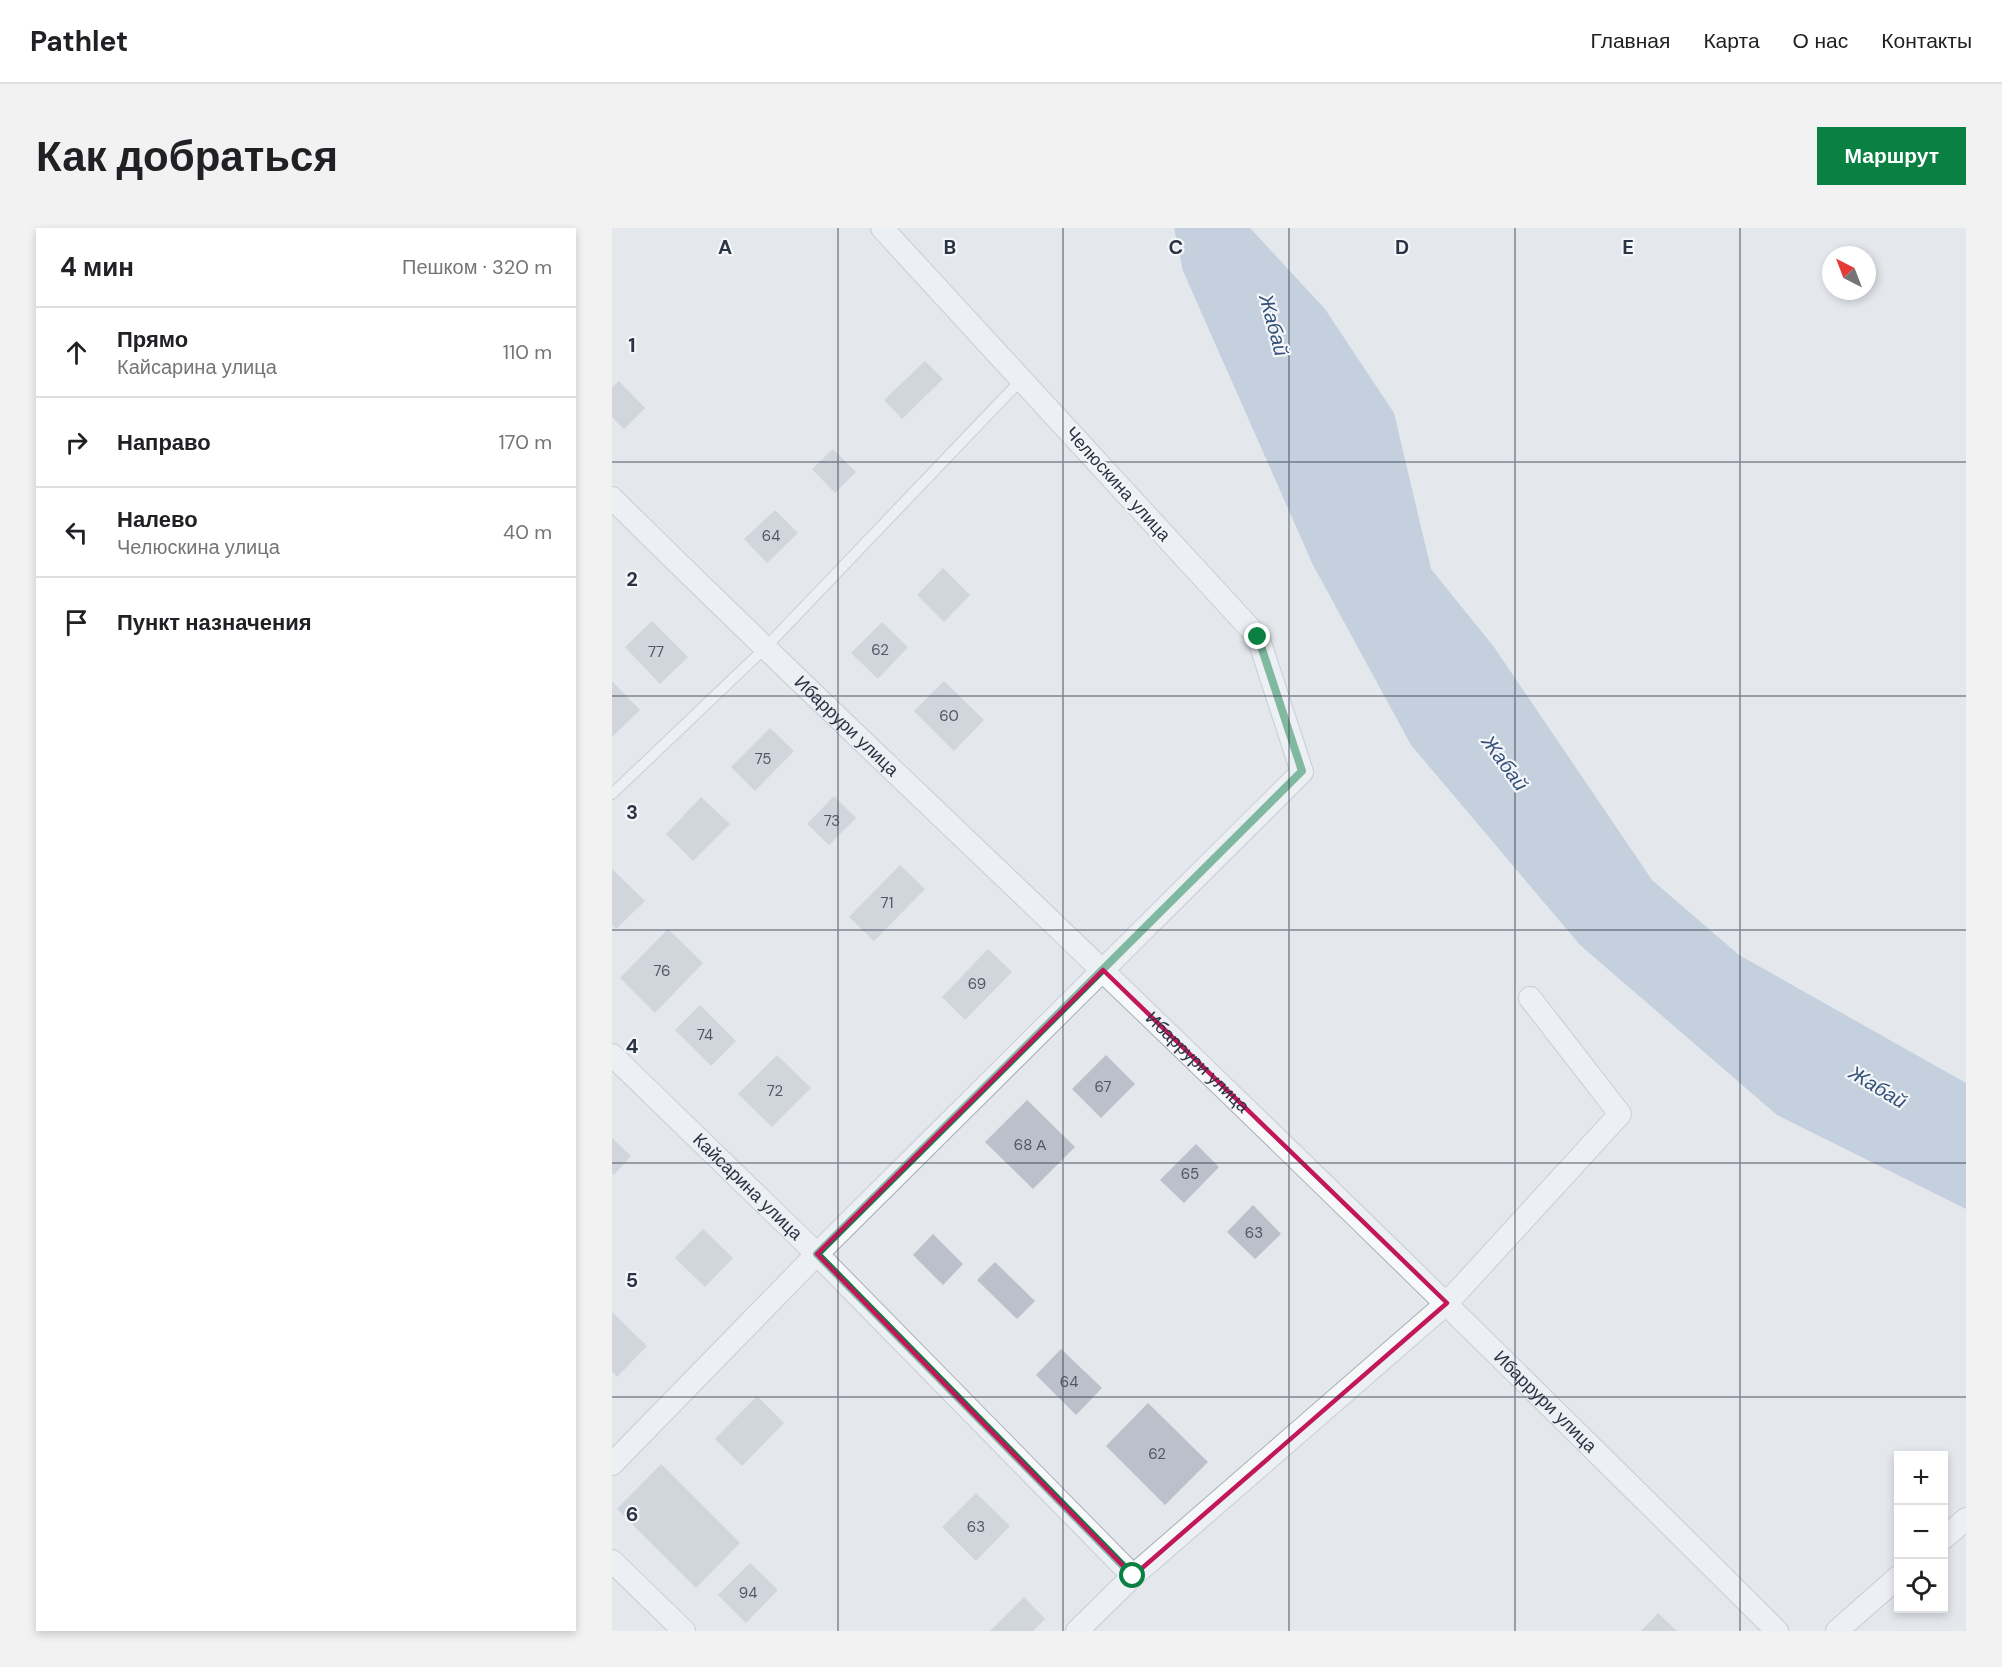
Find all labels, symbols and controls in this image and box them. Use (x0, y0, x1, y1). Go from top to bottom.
text: Pathlet (30, 23, 128, 60)
text: Главная (1590, 27, 1670, 55)
text: Карта (1703, 27, 1760, 55)
text: О нас (1793, 27, 1848, 55)
text: Контакты (1881, 27, 1972, 55)
button: Маршрут (1817, 127, 1966, 185)
text: Как добраться (36, 129, 338, 184)
text: A (718, 234, 732, 260)
text: B (944, 234, 956, 260)
text: C (1169, 234, 1183, 260)
text: D (1395, 234, 1409, 260)
text: E (1622, 234, 1634, 260)
north arrow (1822, 246, 1876, 300)
text: 4 мин (60, 250, 134, 284)
text: Пешком · 320 m (402, 254, 552, 280)
water label: Жабай (1253, 290, 1295, 359)
text: Прямо (117, 325, 188, 354)
text: 1 (628, 332, 636, 358)
icon: ahead (60, 336, 93, 369)
text: 110 m (503, 339, 552, 365)
text: Кайсарина улица (117, 354, 277, 380)
street label: Челюскина улица (1060, 422, 1177, 547)
icon: right (60, 426, 93, 459)
text: Направо (117, 428, 211, 457)
text: 170 m (499, 429, 552, 455)
text: Налево (117, 505, 198, 534)
icon: left (60, 516, 93, 549)
text: 40 m (503, 519, 552, 545)
house number: 64 (762, 526, 780, 546)
text: Челюскина улица (117, 534, 280, 560)
text: 2 (626, 566, 638, 592)
icon: arrive (60, 606, 93, 639)
text: Пункт назначения (117, 608, 312, 637)
route end (1244, 623, 1270, 649)
house number: 62 (871, 640, 889, 660)
house number: 77 (648, 642, 664, 662)
street label: Ибаррури улица (789, 670, 905, 782)
house number: 60 (939, 706, 959, 726)
water label: Жабай (1475, 729, 1534, 796)
house number: 75 (755, 749, 771, 769)
text: 3 (626, 799, 638, 825)
house number: 73 (824, 811, 840, 831)
house number: 71 (881, 893, 893, 913)
house number: 76 (653, 961, 671, 981)
house number: 69 (968, 974, 986, 994)
street label: Ибаррури улица (1140, 1006, 1255, 1119)
house number: 74 (697, 1025, 713, 1045)
text: 4 (626, 1033, 639, 1059)
water label: Жабай (1843, 1059, 1912, 1114)
house number: 67 (1094, 1077, 1112, 1097)
house number: 72 (767, 1081, 783, 1101)
street label: Кайсарина улица (688, 1128, 808, 1246)
house number: 68 А (1014, 1135, 1046, 1155)
house number: 65 (1181, 1164, 1199, 1184)
house number: 63 (1245, 1223, 1263, 1243)
text: 5 (626, 1267, 638, 1293)
street label: Ибаррури улица (1488, 1345, 1603, 1458)
house number: 64 (1060, 1372, 1078, 1392)
house number: 62 (1148, 1444, 1166, 1464)
map controls (1894, 1451, 1948, 1613)
button: + (1894, 1451, 1948, 1505)
text: 6 (626, 1501, 638, 1527)
button: − (1894, 1505, 1948, 1559)
house number: 63 (967, 1517, 985, 1537)
button: locate (1894, 1559, 1948, 1613)
route start (1119, 1562, 1145, 1588)
house number: 94 (739, 1583, 757, 1603)

